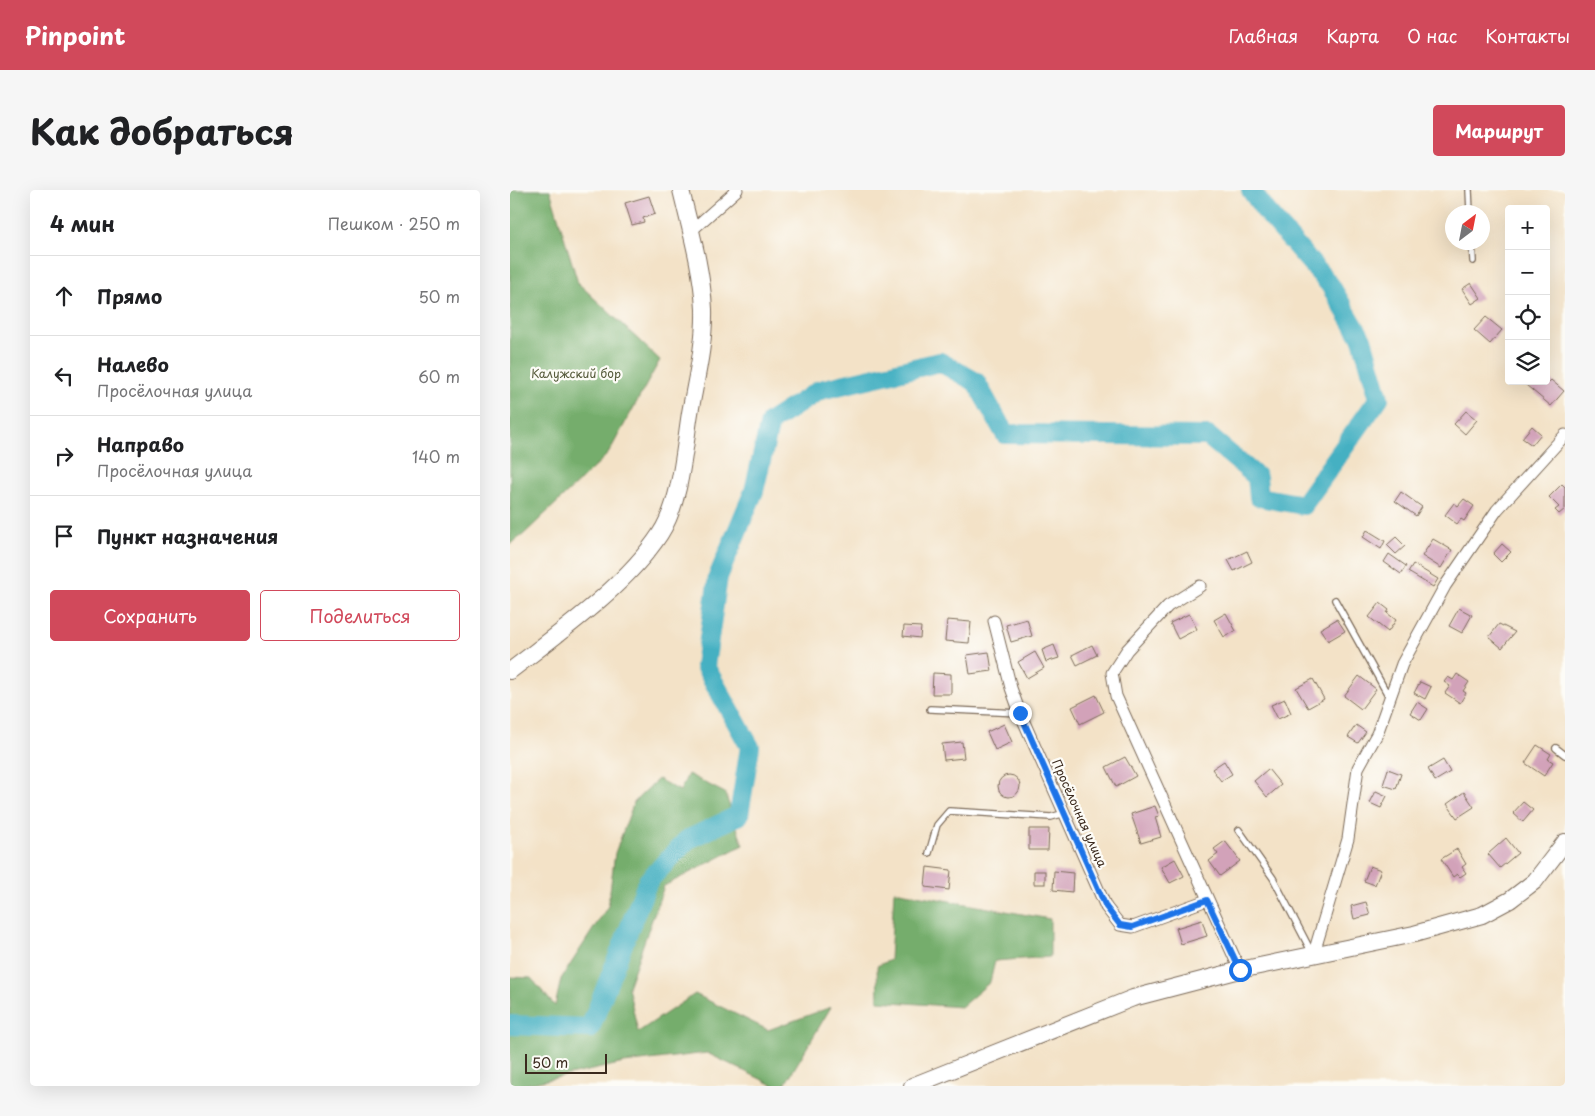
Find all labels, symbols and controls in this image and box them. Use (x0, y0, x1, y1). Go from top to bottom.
text: Pinpoint (25, 17, 126, 53)
text: Главная (1229, 22, 1298, 49)
text: Карта (1326, 22, 1379, 49)
text: О нас (1407, 22, 1457, 49)
text: Контакты (1485, 22, 1570, 49)
text: Как добраться (30, 104, 294, 157)
button: Маршрут (1433, 105, 1565, 156)
north arrow (1445, 205, 1490, 250)
map controls (1505, 205, 1550, 385)
button: + (1505, 205, 1550, 250)
text: 4 мин (50, 207, 115, 239)
text: Пешком · 250 m (328, 211, 460, 235)
button: − (1505, 250, 1550, 295)
icon: ahead (50, 282, 78, 310)
text: Прямо (97, 282, 162, 310)
text: 50 m (419, 284, 460, 308)
button: locate (1505, 295, 1550, 340)
button: layers (1505, 340, 1550, 385)
text: Налево (97, 350, 169, 378)
icon: left (50, 362, 78, 390)
text: 60 m (418, 364, 460, 388)
park label: Калужский бор (531, 364, 621, 382)
text: Просёлочная улица (97, 378, 252, 402)
text: Направо (97, 430, 184, 458)
icon: right (50, 442, 78, 470)
text: 140 m (412, 444, 460, 468)
text: Просёлочная улица (97, 458, 252, 482)
icon: arrive (50, 522, 78, 550)
text: Пункт назначения (97, 522, 278, 550)
button: Сохранить (50, 590, 250, 641)
button: Поделиться (260, 590, 460, 641)
route end (1009, 702, 1032, 725)
street label: Просёлочная улица (1048, 756, 1112, 870)
route start (1229, 959, 1252, 982)
scale bar (525, 1051, 608, 1074)
text: 50 m (532, 1052, 568, 1073)

